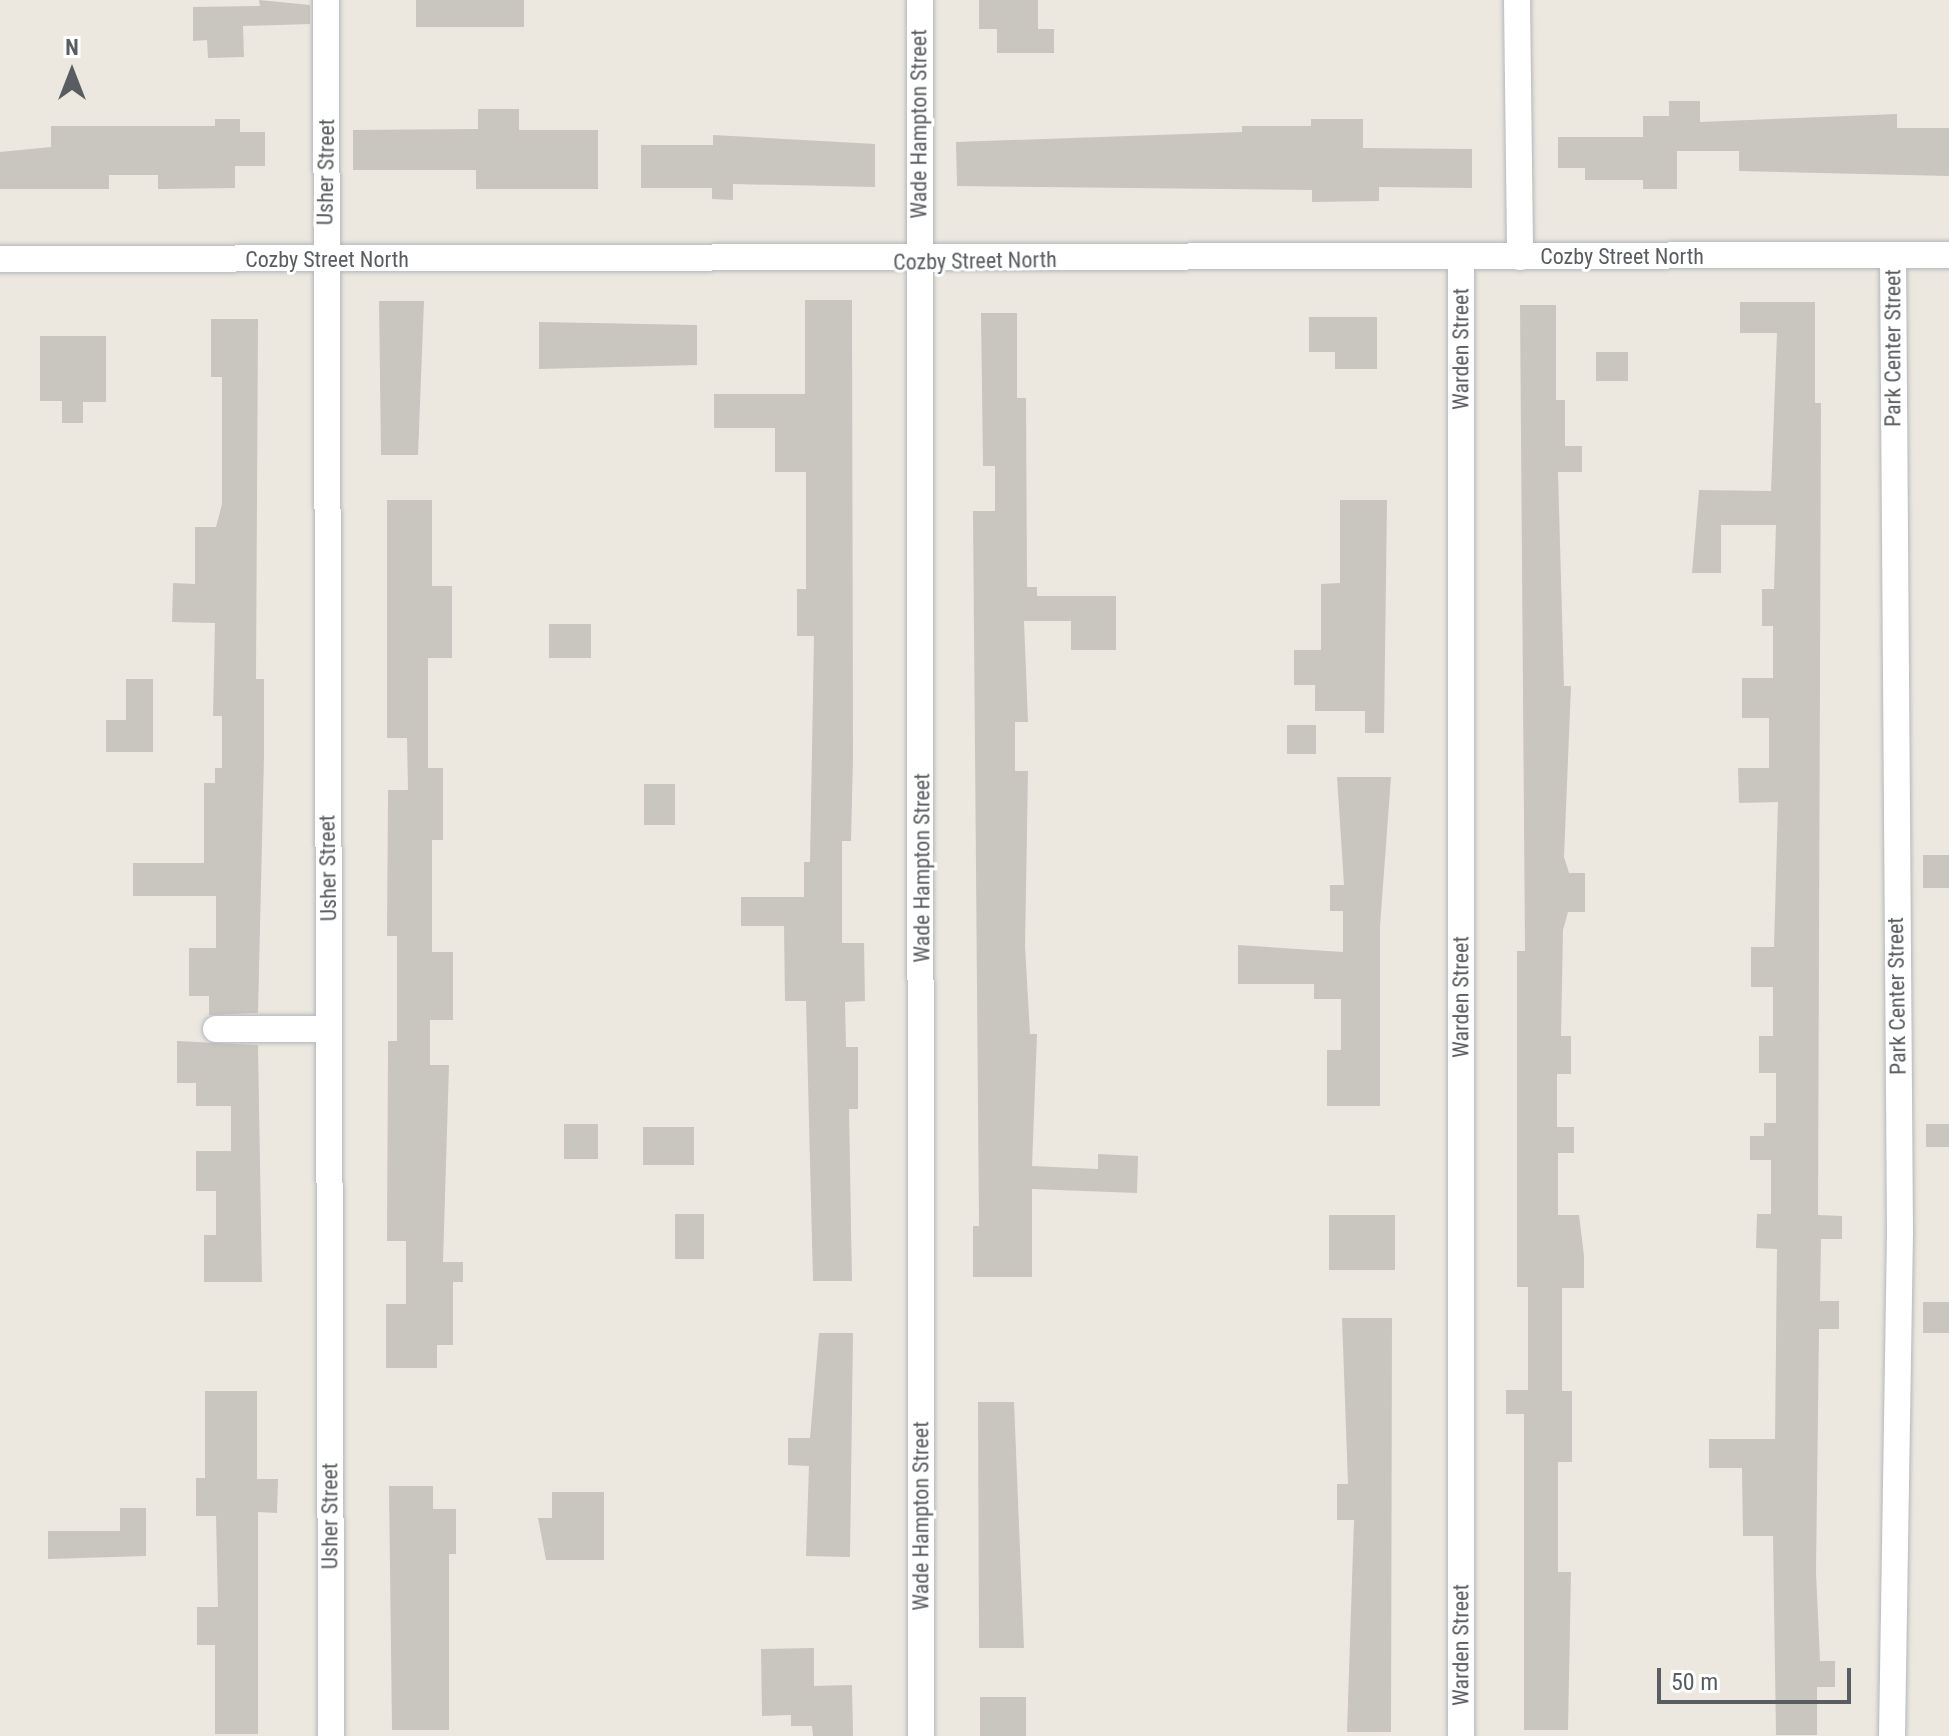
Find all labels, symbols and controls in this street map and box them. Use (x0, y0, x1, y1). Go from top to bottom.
street label: Wade Hampton Street (906, 29, 932, 219)
north arrow (32, 32, 112, 112)
text: N (65, 35, 79, 60)
street label: Usher Street (312, 118, 340, 226)
street label: Cozby Street North (1540, 244, 1704, 270)
street label: Cozby Street North (893, 246, 1057, 276)
street label: Cozby Street North (245, 247, 409, 273)
street label: Park Center Street (1880, 269, 1906, 427)
street label: Warden Street (1448, 288, 1474, 410)
street label: Wade Hampton Street (909, 773, 935, 963)
street label: Usher Street (314, 814, 342, 922)
street label: Park Center Street (1882, 917, 1912, 1075)
street label: Warden Street (1448, 936, 1474, 1058)
street label: Wade Hampton Street (908, 1421, 934, 1611)
street label: Usher Street (317, 1463, 343, 1569)
street label: Warden Street (1448, 1584, 1474, 1706)
scale bar (1661, 1652, 1855, 1702)
text: 50 m (1671, 1668, 1718, 1696)

